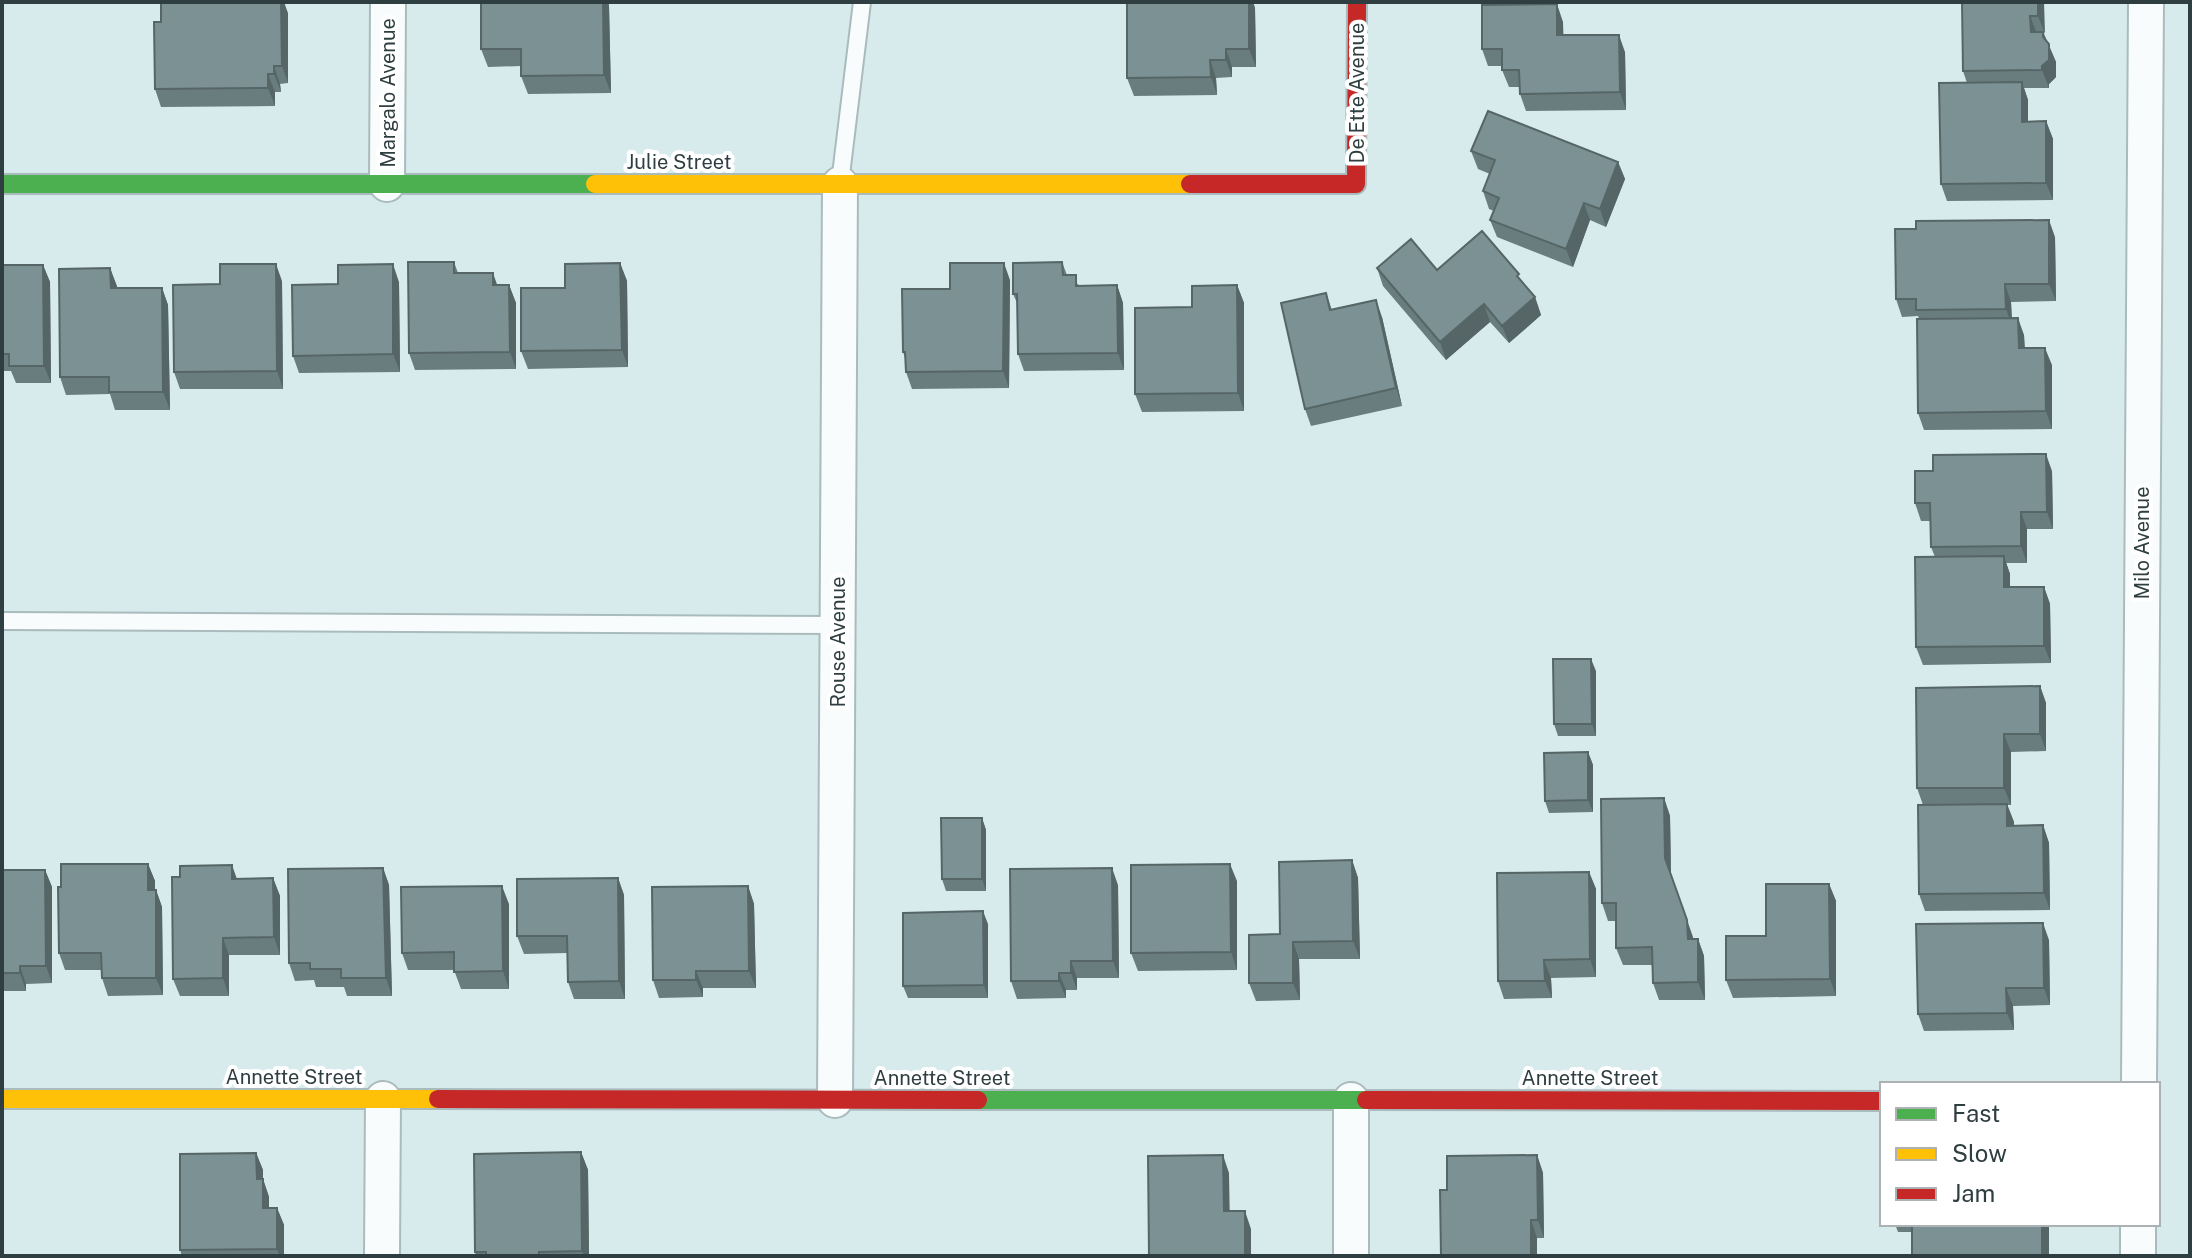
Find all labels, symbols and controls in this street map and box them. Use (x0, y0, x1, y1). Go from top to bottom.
street label: Margalo Avenue (376, 18, 400, 168)
street label: De Ette Avenue (1345, 23, 1369, 163)
street label: Julie Street (627, 150, 731, 174)
street label: Milo Avenue (2130, 486, 2154, 600)
street label: Rouse Avenue (826, 577, 850, 707)
street label: Annette Street (226, 1065, 362, 1089)
street label: Annette Street (874, 1066, 1010, 1090)
street label: Annette Street (1522, 1066, 1658, 1090)
legend (1880, 1082, 2160, 1226)
text: Fast (1952, 1099, 2000, 1127)
text: Slow (1952, 1139, 2007, 1167)
text: Jam (1952, 1179, 1995, 1207)

